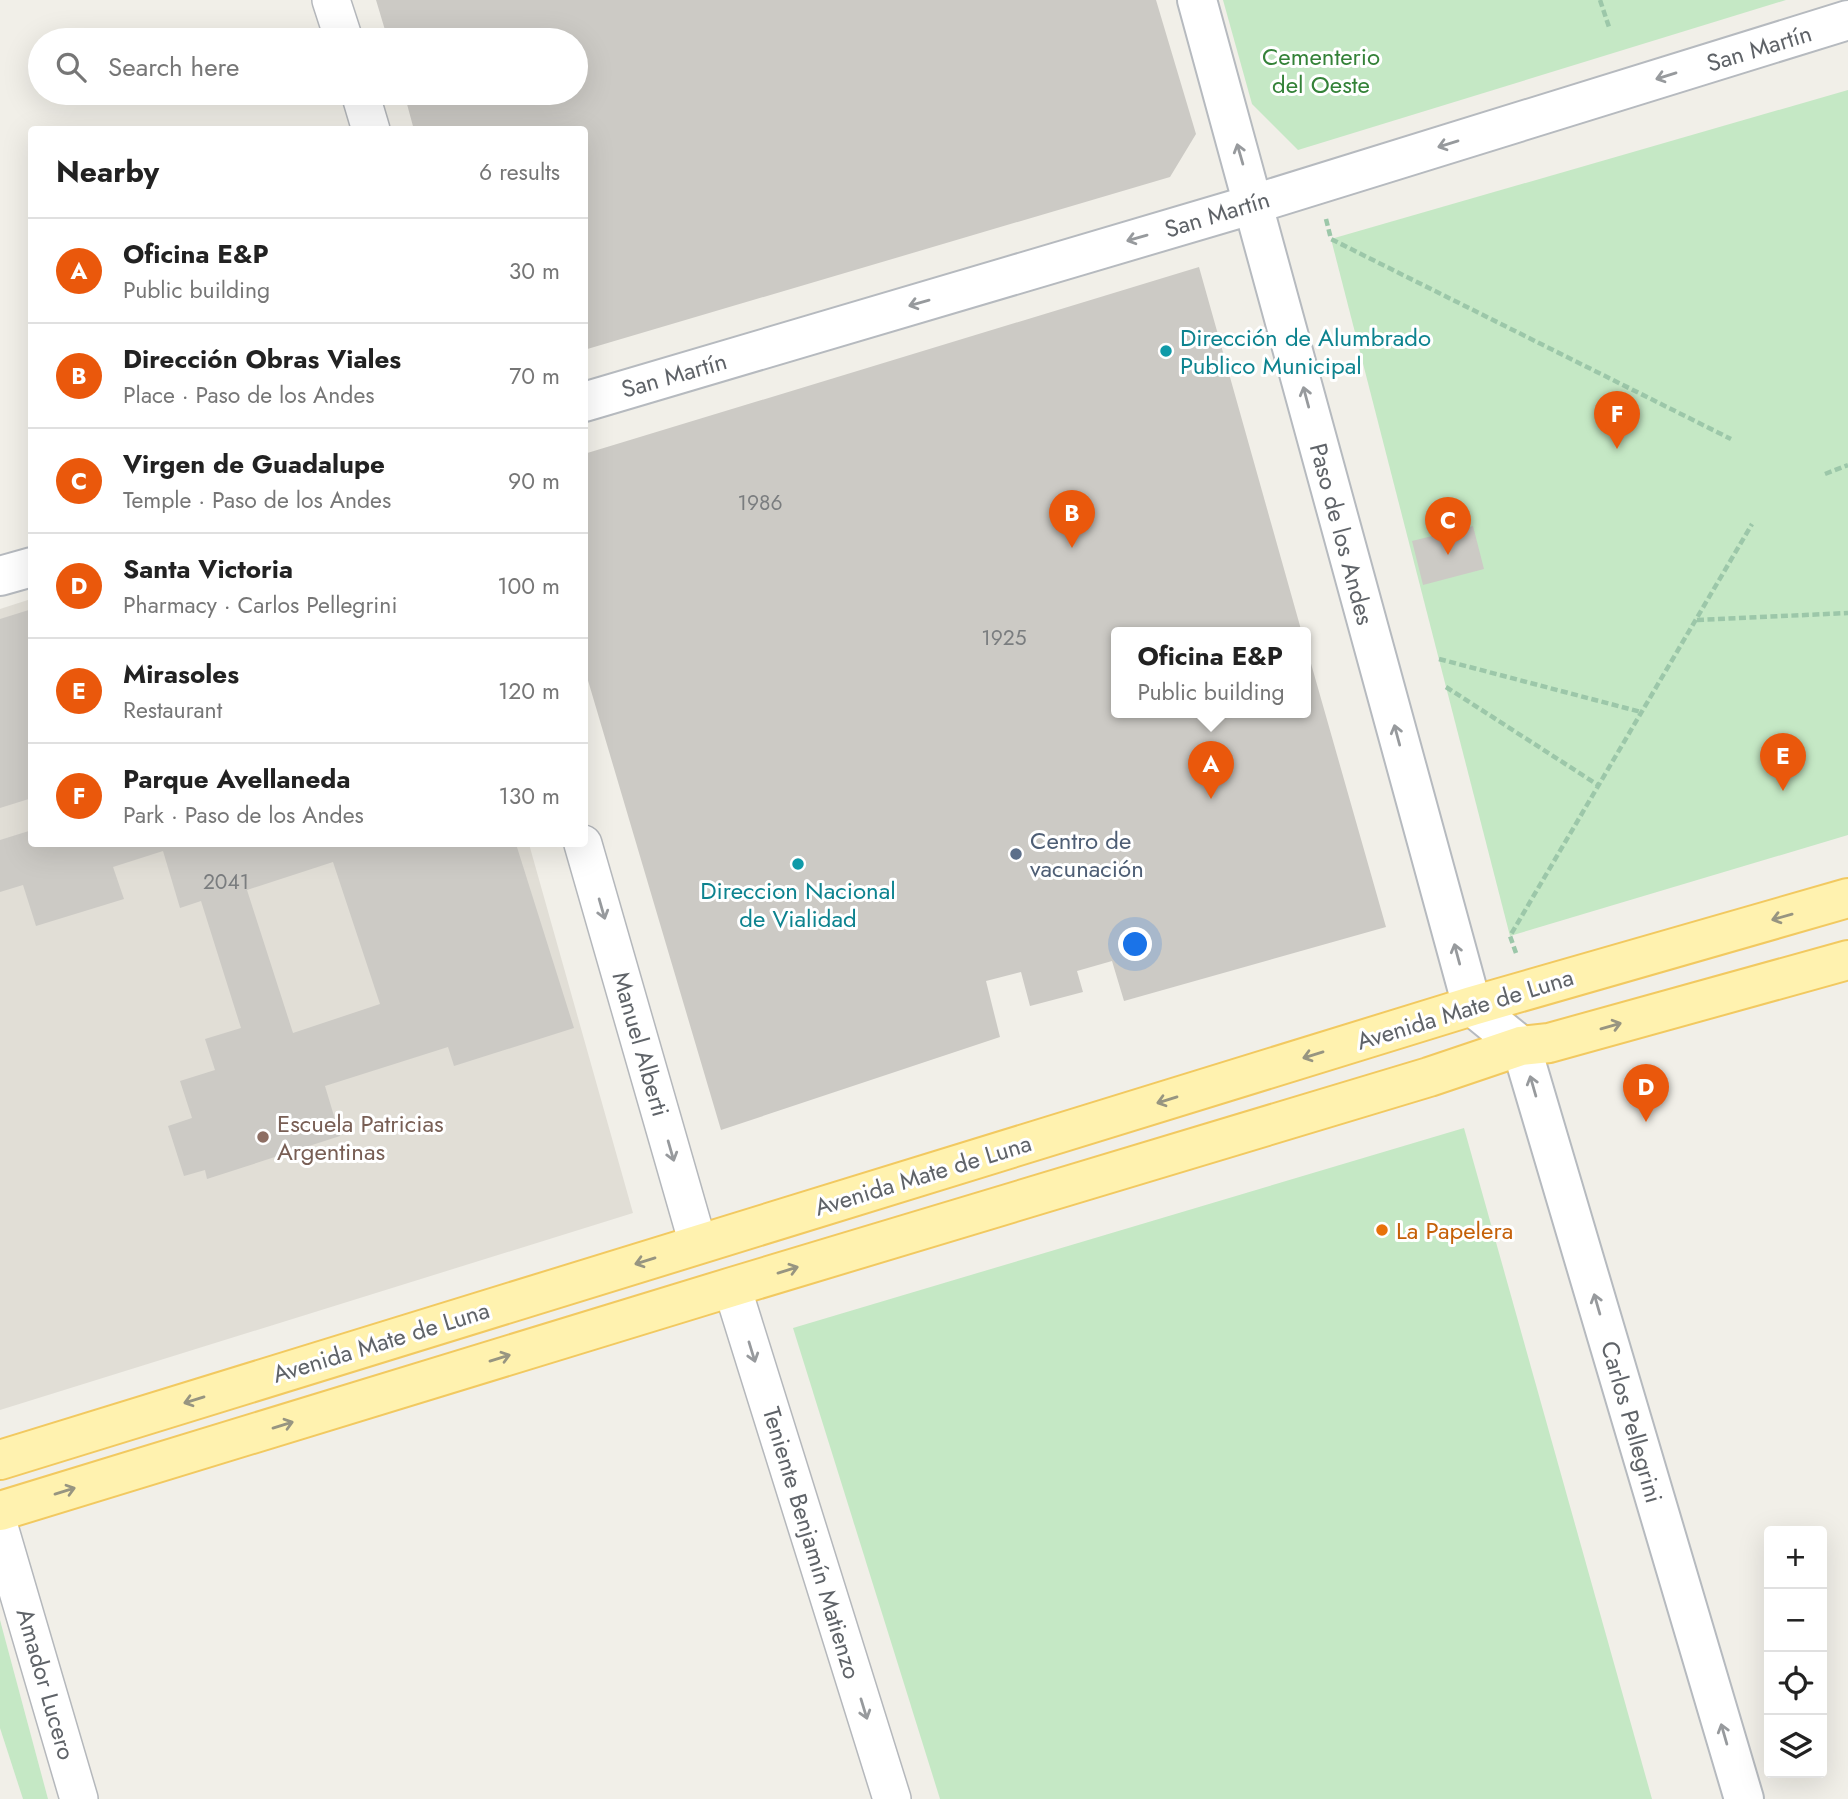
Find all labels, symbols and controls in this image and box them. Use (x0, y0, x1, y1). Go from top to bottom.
street label: San Martín (1702, 15, 1816, 81)
search box (28, 28, 588, 105)
park label: Cementerio del Oeste (1262, 39, 1380, 102)
icon: search (52, 48, 90, 86)
text: Search here (108, 48, 240, 86)
one-way arrow (1655, 71, 1677, 84)
one-way arrow (1438, 138, 1460, 151)
one-way arrow (1232, 143, 1245, 165)
text: Nearby (56, 150, 159, 193)
text: 6 results (479, 155, 560, 189)
street label: San Martín (1160, 181, 1274, 247)
one-way arrow (1126, 233, 1148, 246)
text: Oficina E&P (123, 235, 269, 273)
text: A (71, 254, 87, 288)
text: 30 m (509, 254, 560, 288)
text: Public building (123, 273, 270, 307)
one-way arrow (908, 297, 930, 310)
place label: Dirección de Alumbrado Publico Municipal (1180, 320, 1431, 383)
text: Dirección Obras Viales (123, 340, 401, 378)
street label: San Martín (617, 343, 731, 407)
marker: Dirección de Alumbrado Publico Municipal (1158, 343, 1174, 359)
text: B (71, 359, 87, 393)
text: 70 m (509, 359, 560, 393)
text: Place · Paso de los Andes (123, 378, 375, 412)
one-way arrow (1298, 386, 1311, 408)
pin: F (1594, 391, 1640, 449)
street label: Paso de los Andes (1301, 439, 1383, 629)
text: Virgen de Guadalupe (123, 445, 385, 483)
text: C (71, 464, 87, 498)
text: 90 m (508, 464, 560, 498)
text: Temple · Paso de los Andes (123, 483, 391, 517)
house number: 1986 (737, 488, 783, 518)
pin: B (1049, 490, 1095, 548)
pin: C (1425, 497, 1471, 555)
text: Santa Victoria (123, 550, 293, 588)
text: D (71, 569, 87, 603)
text: 100 m (497, 569, 560, 603)
text: Pharmacy · Carlos Pellegrini (123, 588, 397, 622)
house number: 1925 (981, 623, 1027, 653)
popup (1111, 627, 1311, 718)
text: Oficina E&P (1137, 637, 1283, 675)
text: Mirasoles (123, 655, 239, 693)
text: E (72, 674, 86, 708)
text: 120 m (498, 674, 560, 708)
text: Public building (1137, 675, 1285, 709)
text: Restaurant (123, 693, 222, 727)
one-way arrow (1390, 724, 1403, 747)
pin: E (1760, 733, 1806, 791)
pin: A (1188, 741, 1234, 799)
text: Parque Avellaneda (123, 760, 350, 798)
text: F (73, 779, 85, 813)
text: 130 m (498, 779, 560, 813)
text: Park · Paso de los Andes (123, 798, 364, 832)
place label: Centro de vacunación (1030, 823, 1144, 886)
marker: Centro de vacunación (1008, 846, 1024, 862)
marker: Direccion Nacional de Vialidad (790, 856, 806, 872)
house number: 2041 (203, 867, 249, 897)
place label: Direccion Nacional de Vialidad (700, 873, 896, 936)
one-way arrow (596, 898, 609, 920)
one-way arrow (1772, 911, 1794, 924)
your location (1118, 927, 1152, 961)
one-way arrow (1450, 943, 1463, 965)
street label: Avenida Mate de Luna (1352, 959, 1578, 1059)
street label: Manuel Alberti (604, 968, 678, 1120)
one-way arrow (1600, 1018, 1622, 1031)
one-way arrow (1302, 1049, 1324, 1062)
pin: D (1623, 1064, 1669, 1122)
one-way arrow (1525, 1075, 1538, 1097)
one-way arrow (1157, 1095, 1179, 1107)
place label: Escuela Patricias Argentinas (277, 1106, 444, 1169)
street label: Avenida Mate de Luna (810, 1125, 1036, 1225)
marker: Escuela Patricias Argentinas (255, 1129, 271, 1145)
one-way arrow (666, 1140, 679, 1162)
place label: La Papelera (1396, 1213, 1513, 1248)
marker: La Papelera (1374, 1222, 1390, 1238)
one-way arrow (635, 1255, 657, 1268)
one-way arrow (777, 1262, 799, 1275)
street label: Avenida Mate de Luna (268, 1292, 494, 1392)
one-way arrow (1590, 1293, 1603, 1315)
street label: Carlos Pellegrini (1592, 1337, 1672, 1507)
one-way arrow (747, 1340, 760, 1362)
one-way arrow (489, 1351, 511, 1363)
one-way arrow (183, 1394, 205, 1407)
street label: Teniente Benjamín Matienzo (754, 1403, 870, 1683)
one-way arrow (271, 1417, 293, 1430)
one-way arrow (54, 1484, 76, 1497)
map controls (1764, 1526, 1827, 1778)
button: + (1764, 1526, 1827, 1589)
button: − (1764, 1589, 1827, 1652)
street label: Amador Lucero (8, 1604, 84, 1764)
button: locate (1764, 1652, 1827, 1715)
one-way arrow (859, 1698, 871, 1720)
button: layers (1764, 1715, 1827, 1778)
one-way arrow (1717, 1723, 1730, 1745)

